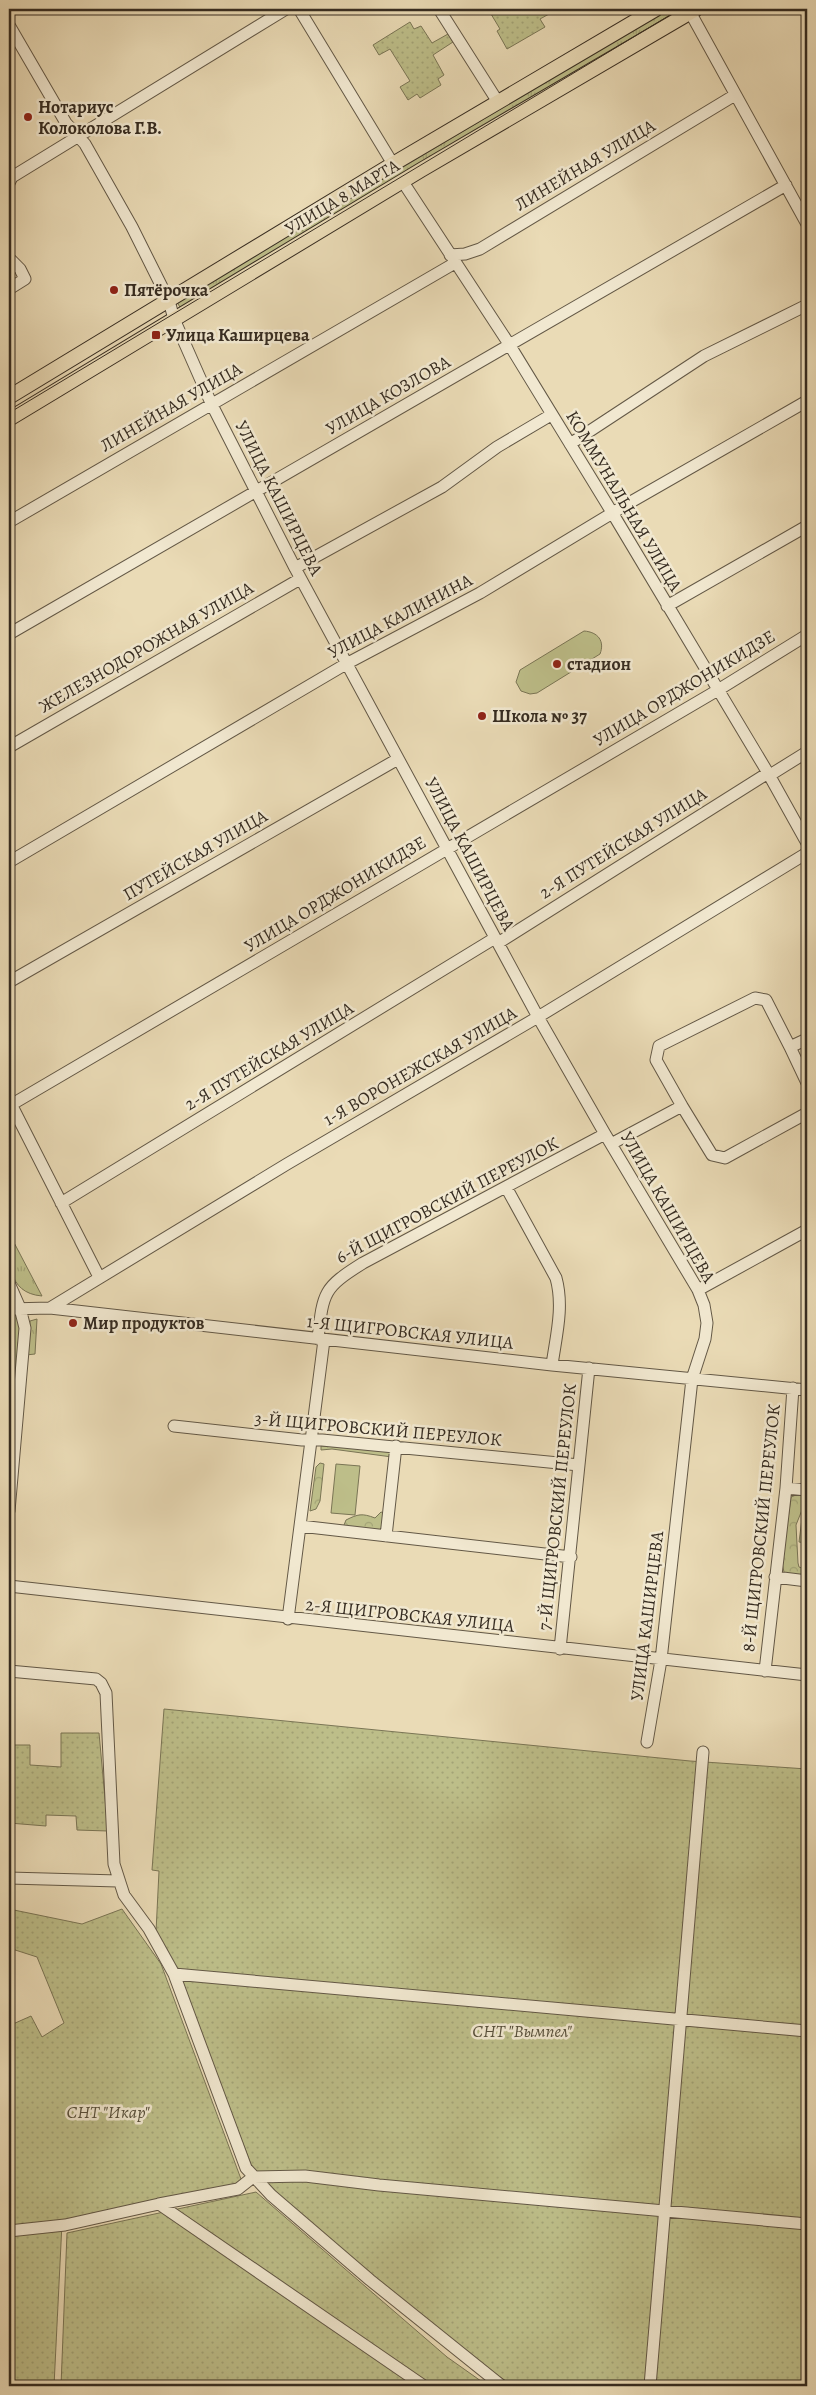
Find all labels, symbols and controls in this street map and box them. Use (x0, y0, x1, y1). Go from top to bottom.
place label: Нотариус Колоколова Г.В. (38, 95, 162, 140)
marker: Нотариус Колоколова Г.В. (22, 111, 34, 123)
street label: ЛИНЕЙНАЯ УЛИЦА (510, 113, 660, 216)
street label: УЛИЦА 8 МАРТА (280, 153, 404, 241)
place label: Пятёрочка (124, 278, 209, 302)
marker: Пятёрочка (108, 284, 120, 296)
place label: Улица Каширцева (166, 323, 310, 347)
marker: Улица Каширцева (150, 329, 162, 341)
street label: УЛИЦА КОЗЛОВА (321, 349, 455, 440)
street label: ЛИНЕЙНАЯ УЛИЦА (96, 356, 247, 457)
street label: КОММУНАЛЬНАЯ УЛИЦА (560, 406, 688, 596)
street label: УЛИЦА КАШИРЦЕВА (230, 416, 329, 580)
street label: УЛИЦА КАЛИНИНА (324, 568, 477, 664)
street label: ЖЕЛЕЗНОДОРОЖНАЯ УЛИЦА (35, 575, 258, 718)
street label: УЛИЦА ОРДЖОНИКИДЗЕ (589, 624, 779, 752)
place label: стадион (567, 652, 631, 676)
marker: стадион (551, 658, 563, 670)
place label: Школа № 37 (492, 704, 587, 728)
marker: Школа № 37 (476, 710, 488, 722)
street label: УЛИЦА КАШИРЦЕВА (419, 773, 521, 935)
street label: 2-Я ПУТЕЙСКАЯ УЛИЦА (535, 781, 712, 904)
street label: ПУТЕЙСКАЯ УЛИЦА (118, 804, 272, 906)
street label: УЛИЦА ОРДЖОНИКИДЗЕ (240, 830, 430, 958)
street label: 2-Я ПУТЕЙСКАЯ УЛИЦА (180, 996, 358, 1116)
street label: 1-Я ВОРОНЕЖСКАЯ УЛИЦА (319, 1001, 521, 1131)
street label: УЛИЦА КАШИРЦЕВА (615, 1127, 721, 1287)
street label: 6-Й ЩИГРОВСКИЙ ПЕРЕУЛОК (332, 1131, 563, 1269)
street label: 1-Я ЩИГРОВСКАЯ УЛИЦА (306, 1309, 515, 1355)
place label: Мир продуктов (83, 1311, 205, 1335)
marker: Мир продуктов (67, 1317, 79, 1329)
street label: 7-Й ЩИГРОВСКИЙ ПЕРЕУЛОК (532, 1382, 582, 1632)
street label: 8-Й ЩИГРОВСКИЙ ПЕРЕУЛОК (736, 1402, 786, 1653)
street label: 3-Й ЩИГРОВСКИЙ ПЕРЕУЛОК (254, 1406, 503, 1452)
street label: УЛИЦА КАШИРЦЕВА (625, 1529, 669, 1702)
street label: 2-Я ЩИГРОВСКАЯ УЛИЦА (304, 1592, 516, 1638)
park label: СНТ "Вымпел" (472, 2019, 572, 2043)
park label: СНТ "Икар" (67, 2100, 150, 2124)

